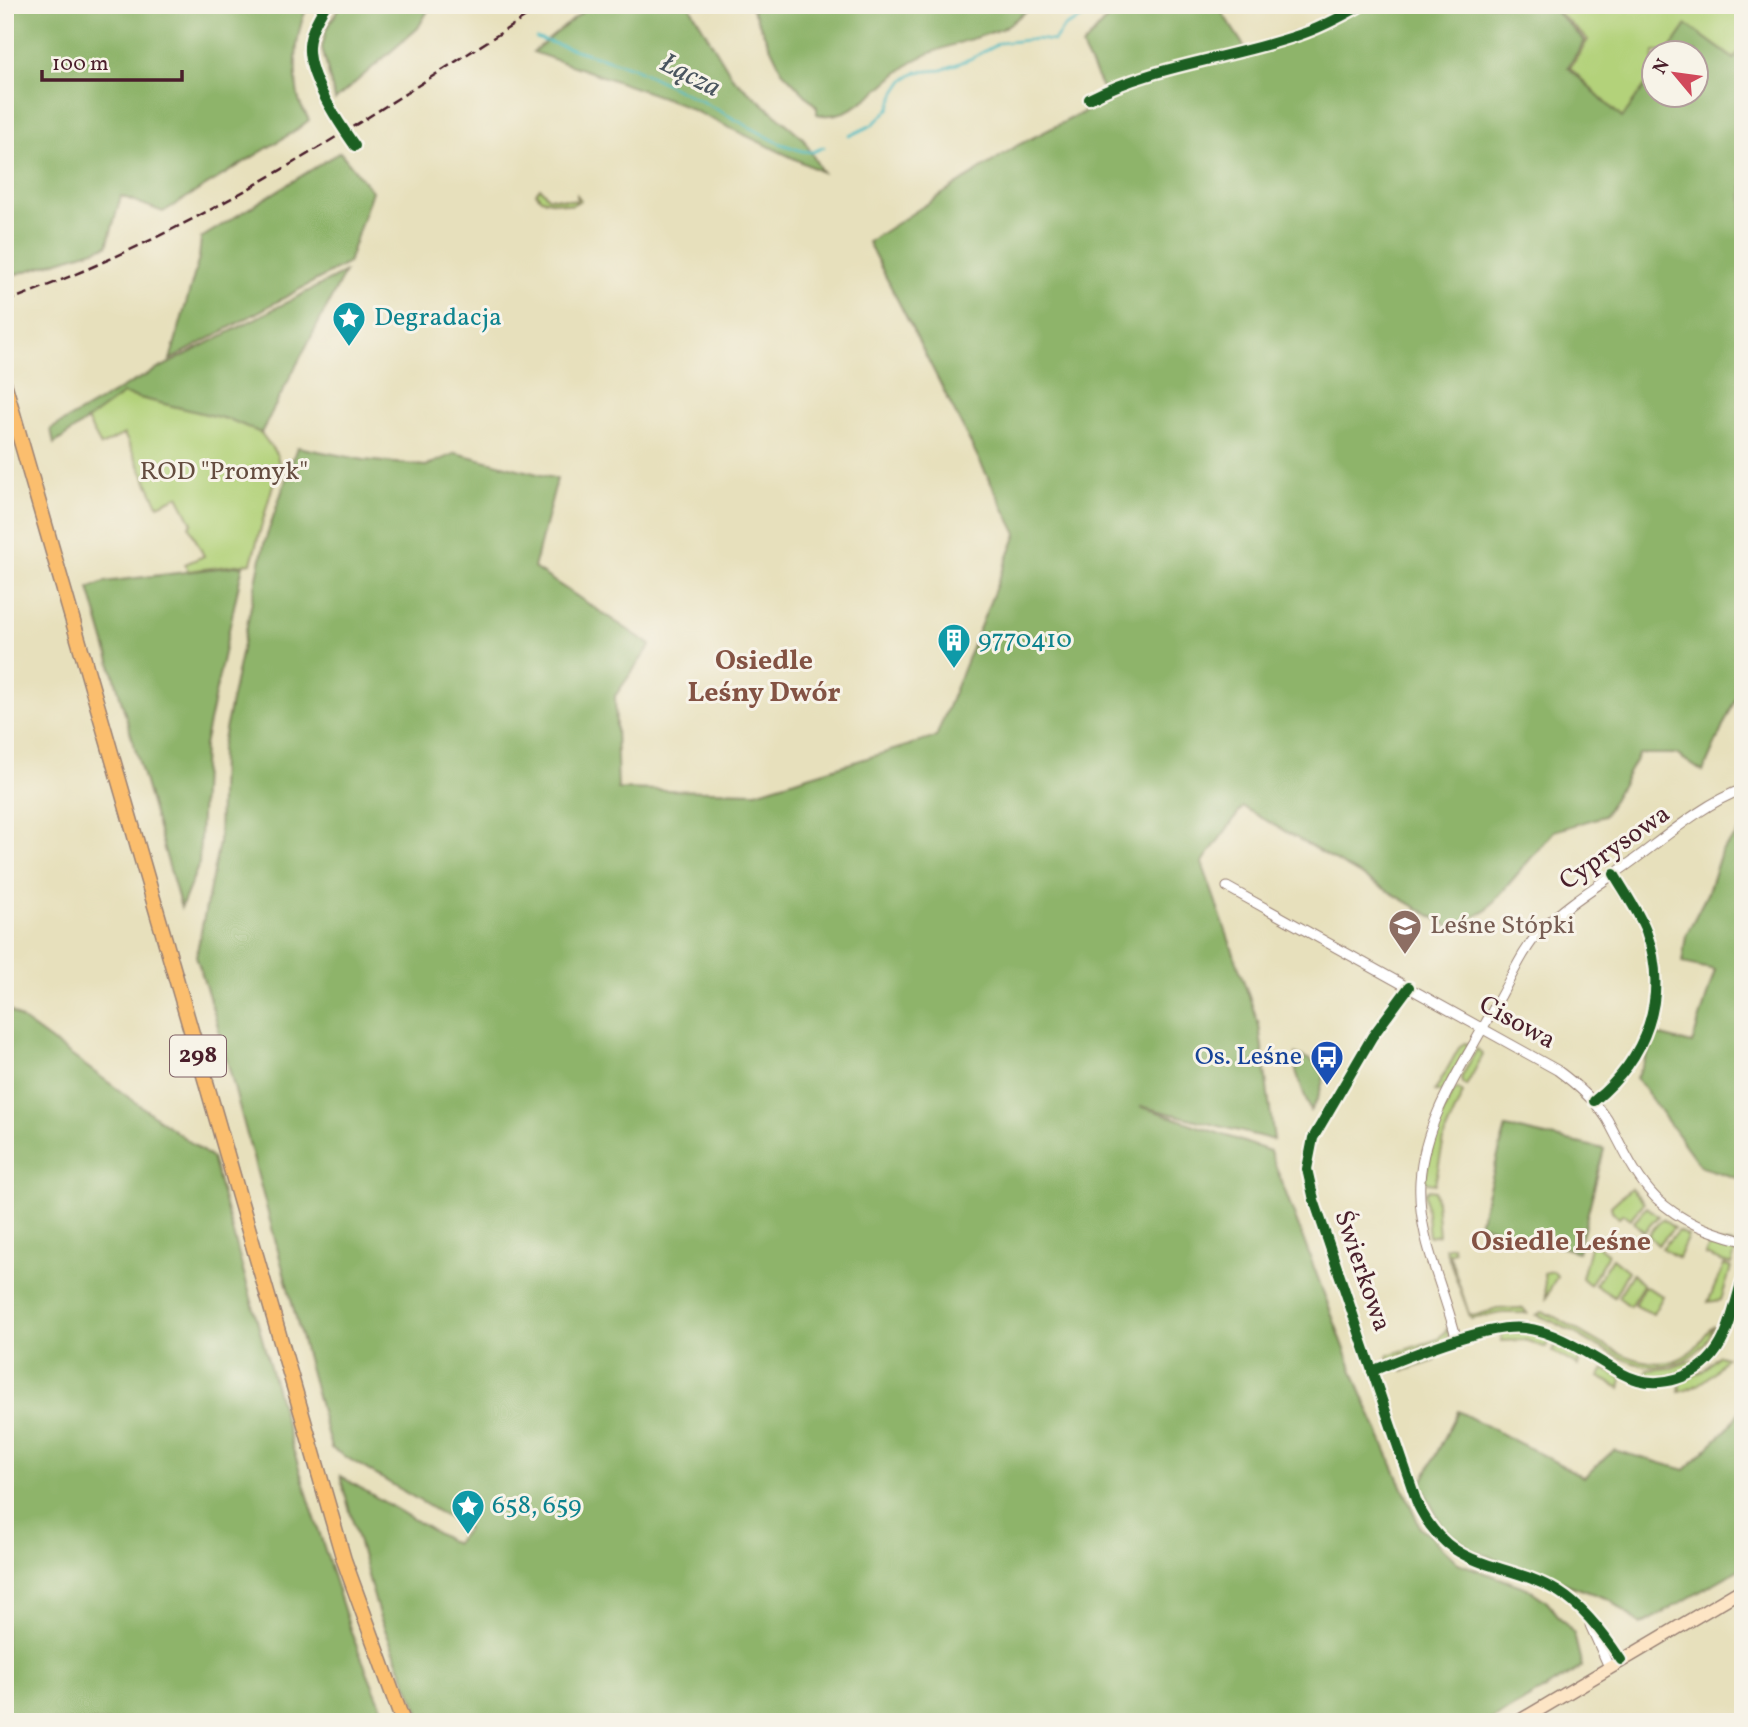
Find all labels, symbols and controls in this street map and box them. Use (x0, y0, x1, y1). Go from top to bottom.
scale bar (42, 38, 182, 82)
north arrow (1640, 38, 1710, 108)
water label: Łącza (653, 44, 727, 108)
text: 100 m (52, 50, 109, 79)
text: N (1647, 54, 1677, 79)
place icon: Degradacja (330, 299, 368, 348)
place label: Degradacja (374, 300, 502, 336)
park label: ROD "Promyk" (140, 454, 308, 490)
building icon: 9770410 (935, 621, 973, 670)
place label: 9770410 (978, 622, 1072, 658)
district label: Osiedle Leśny Dwór (687, 642, 841, 713)
street label: Cyprysowa (1552, 797, 1678, 899)
school or university icon: Leśne Stópki (1386, 907, 1424, 956)
place label: Leśne Stópki (1430, 908, 1575, 944)
street label: Cisowa (1472, 987, 1562, 1059)
road number: 298 (170, 1036, 226, 1076)
bus stop icon: Os. Leśne (1308, 1038, 1346, 1087)
place label: Os. Leśne (1195, 1039, 1302, 1075)
street label: Świerkowa (1324, 1206, 1400, 1336)
district label: Osiedle Leśne (1471, 1223, 1651, 1262)
place icon: 658, 659 (449, 1487, 487, 1536)
place label: 658, 659 (492, 1488, 581, 1524)

